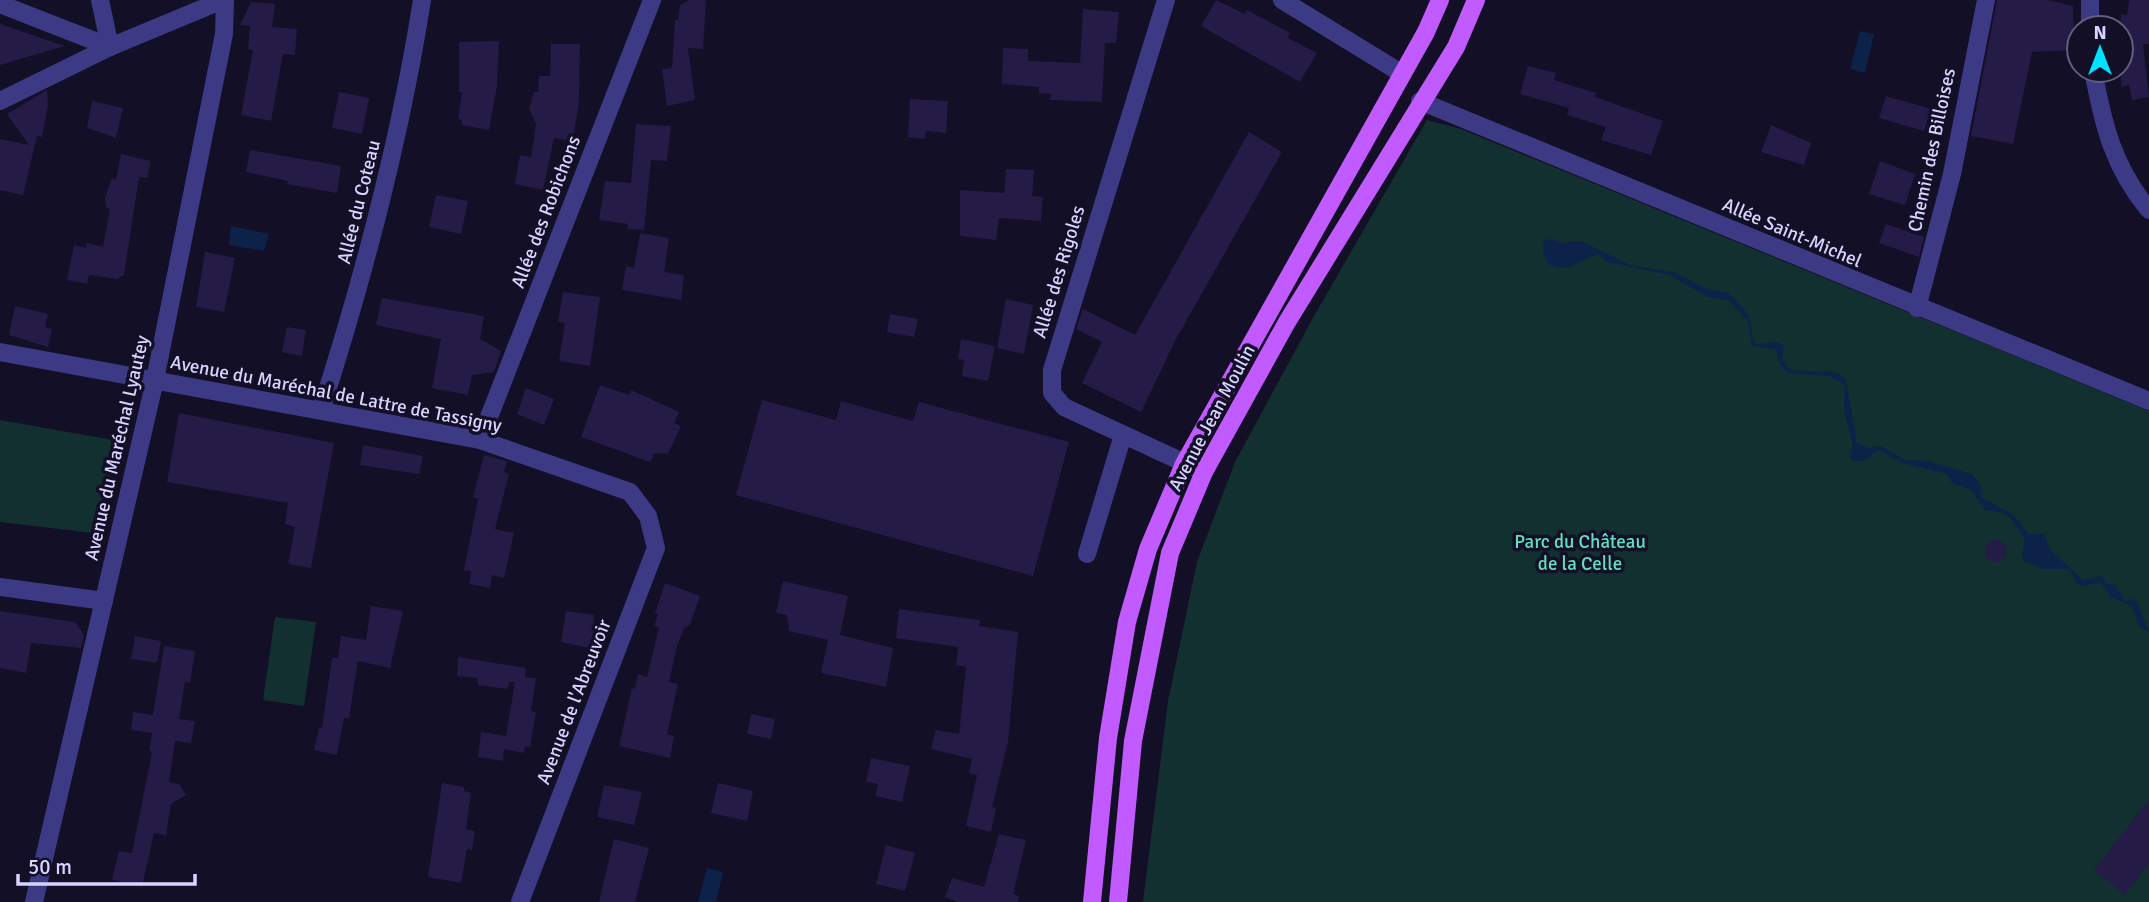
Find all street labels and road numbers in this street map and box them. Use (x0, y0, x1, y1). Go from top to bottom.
street label: Chemin des Billoises (1903, 66, 1961, 234)
street label: Allée des Robichons (506, 132, 586, 292)
street label: Allée du Coteau (332, 137, 386, 267)
street label: Allée Saint-Michel (1719, 193, 1865, 273)
street label: Allée des Rigoles (1027, 203, 1091, 341)
street label: Avenue du Maréchal Lyautey (79, 333, 155, 563)
street label: Avenue Jean Moulin (1163, 341, 1261, 495)
street label: Avenue du Maréchal de Lattre de Tassigny (168, 350, 504, 438)
street label: Avenue de l'Abreuvoir (531, 616, 617, 788)

